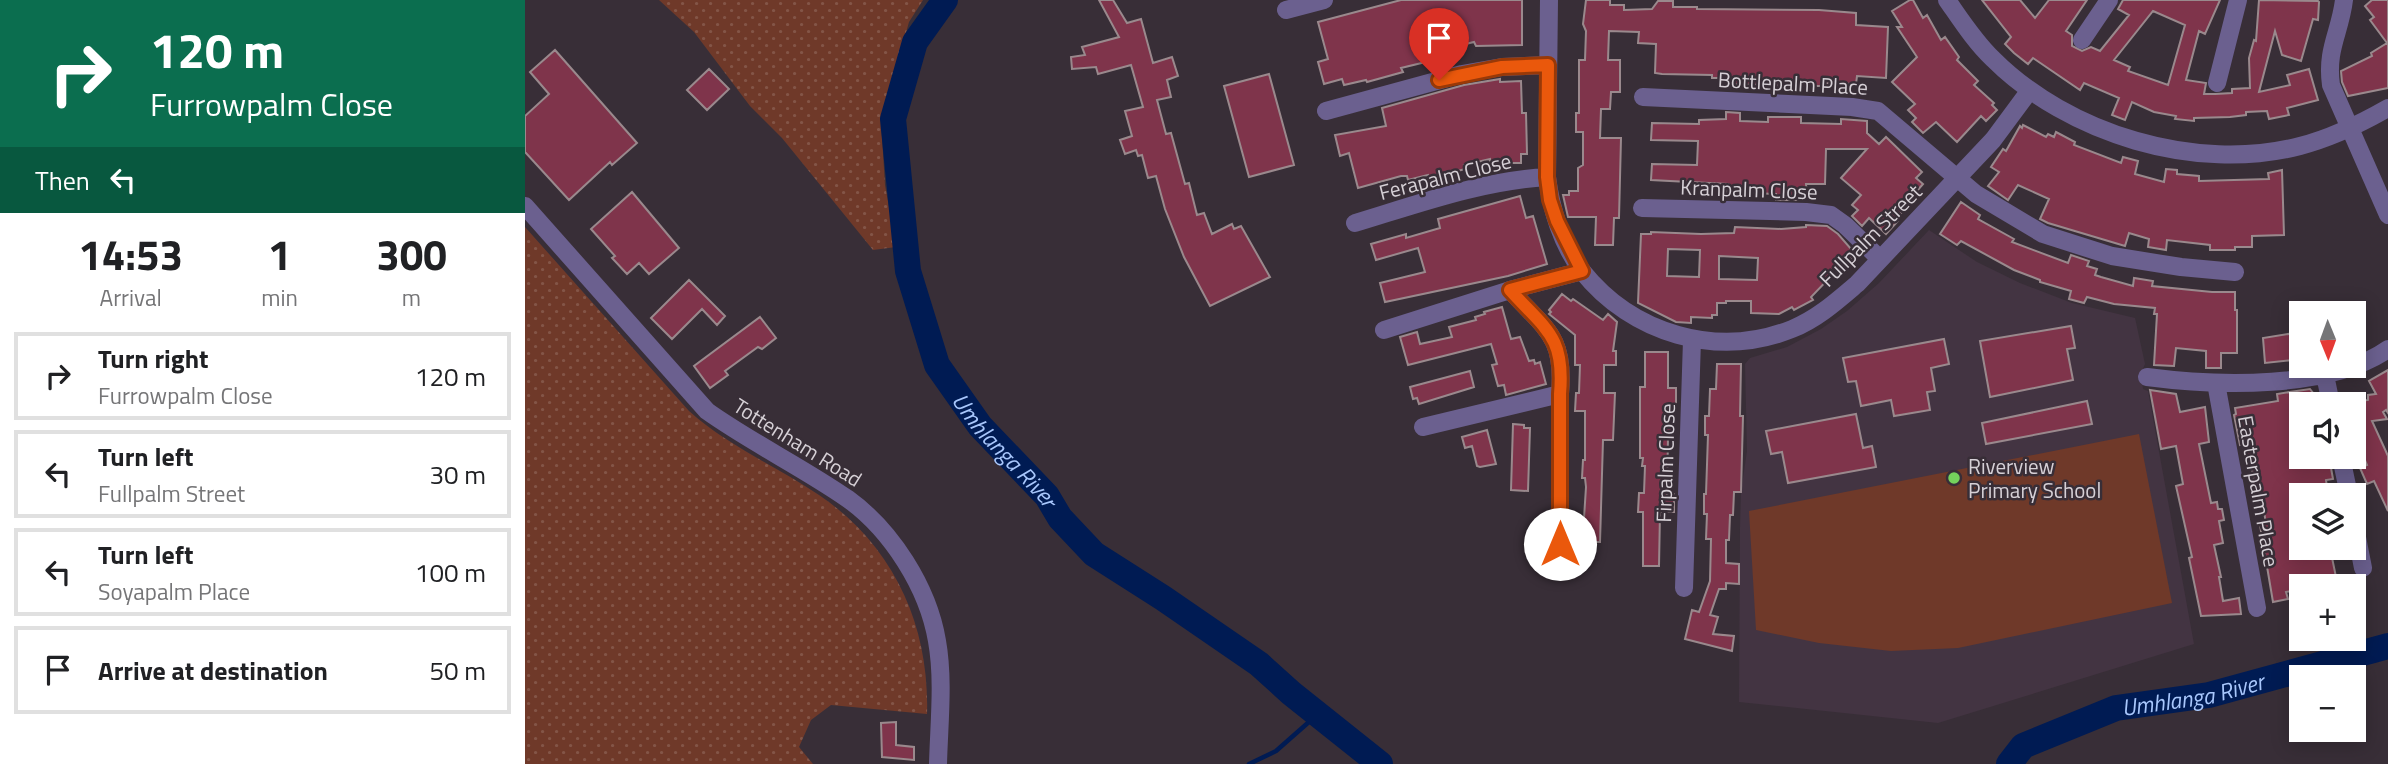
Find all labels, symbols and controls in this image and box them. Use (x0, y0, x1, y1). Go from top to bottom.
pin (1409, 8, 1469, 80)
text: 120 m (150, 12, 284, 87)
icon: arrive (1420, 19, 1458, 57)
icon: right (35, 28, 126, 119)
street label: Bottlepalm Place (1717, 63, 1869, 103)
text: Furrowpalm Close (150, 80, 393, 128)
street label: Ferapalm Close (1375, 144, 1515, 208)
text: Then (35, 161, 90, 200)
icon: left (104, 161, 142, 199)
street label: Kranpalm Close (1680, 171, 1818, 207)
street label: Fullpalm Street (1811, 176, 1929, 294)
text: 14:53 (78, 222, 183, 286)
text: 1 (268, 222, 291, 286)
text: 300 (376, 222, 447, 286)
text: Arrival (99, 280, 162, 315)
text: min (261, 280, 298, 315)
text: m (402, 280, 421, 315)
north arrow (2289, 301, 2366, 378)
map controls (2289, 301, 2366, 742)
text: Turn right (98, 339, 209, 378)
icon: right (39, 357, 77, 395)
text: 120 m (415, 357, 486, 396)
text: Furrowpalm Close (98, 378, 273, 413)
water label: Umhlanga River (944, 385, 1068, 516)
street label: Tottenham Road (728, 390, 868, 494)
button: sound (2289, 392, 2366, 469)
street label: Firpalm Close (1647, 403, 1683, 523)
street label: Easterpalm Place (2230, 413, 2288, 569)
text: Turn left (98, 437, 193, 476)
place label: Riverview Primary School (1968, 450, 2101, 506)
icon: left (39, 455, 77, 493)
text: 30 m (429, 455, 486, 494)
marker: Riverview Primary School (1946, 470, 1962, 486)
text: Fullpalm Street (98, 476, 245, 511)
button: layers (2289, 483, 2366, 560)
position arrow (1523, 507, 1597, 581)
text: Turn left (98, 535, 193, 574)
icon: left (39, 553, 77, 591)
text: 100 m (415, 553, 486, 592)
text: Soyapalm Place (98, 574, 250, 609)
button: + (2289, 574, 2366, 651)
icon: arrive (39, 651, 77, 689)
text: Arrive at destination (98, 651, 328, 690)
text: 50 m (429, 651, 486, 690)
water label: Umhlanga River (2119, 663, 2270, 725)
button: − (2289, 665, 2366, 742)

